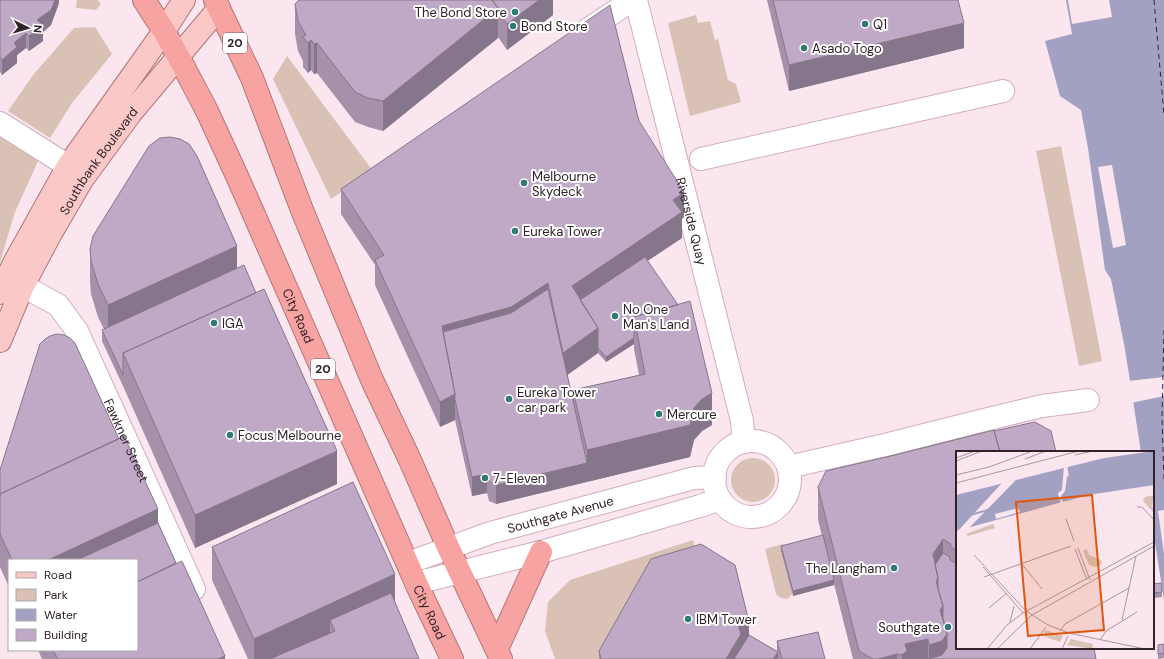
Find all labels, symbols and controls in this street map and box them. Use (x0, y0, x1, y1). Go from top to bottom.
place label: The Bond Store (415, 4, 507, 21)
marker: The Bond Store (510, 7, 520, 17)
north arrow (8, 8, 48, 48)
place label: Q1 (873, 16, 887, 33)
place label: Bond Store (521, 18, 588, 35)
marker: Q1 (860, 19, 870, 29)
marker: Bond Store (508, 21, 518, 31)
text: N (31, 24, 45, 33)
road number: 20 (223, 33, 247, 53)
place label: Asado Togo (812, 40, 882, 57)
marker: Asado Togo (799, 43, 809, 53)
street label: Southbank Boulevard (55, 103, 141, 218)
place label: Melbourne Skydeck (532, 168, 596, 200)
street label: Riverside Quay (672, 175, 711, 267)
marker: Melbourne Skydeck (519, 178, 529, 188)
place label: Eureka Tower (523, 223, 602, 240)
marker: Eureka Tower (510, 226, 520, 236)
street label: City Road (279, 286, 318, 346)
place label: No One Man's Land (623, 301, 689, 333)
marker: No One Man's Land (610, 311, 620, 321)
place label: IGA (222, 315, 244, 332)
marker: IGA (209, 318, 219, 328)
road number: 20 (311, 359, 335, 379)
place label: Eureka Tower car park (517, 384, 596, 416)
marker: Eureka Tower car park (504, 394, 514, 404)
street label: Fawkner Street (100, 396, 153, 485)
place label: Mercure (667, 406, 717, 423)
marker: Mercure (654, 409, 664, 419)
place label: Focus Melbourne (238, 427, 341, 444)
marker: Focus Melbourne (225, 430, 235, 440)
inset map (956, 451, 1154, 649)
place label: 7-Eleven (493, 470, 545, 487)
marker: 7-Eleven (480, 473, 490, 483)
street label: Southgate Avenue (505, 492, 615, 537)
legend (8, 559, 138, 651)
place label: The Langham (806, 560, 886, 577)
marker: The Langham (889, 563, 899, 573)
text: Road (44, 567, 72, 583)
street label: City Road (410, 582, 450, 642)
text: Park (44, 587, 68, 603)
text: Water (44, 607, 78, 623)
place label: IBM Tower (696, 611, 757, 628)
marker: IBM Tower (683, 614, 693, 624)
place label: Southgate (878, 619, 940, 636)
marker: Southgate (943, 622, 953, 632)
text: Building (44, 627, 88, 643)

